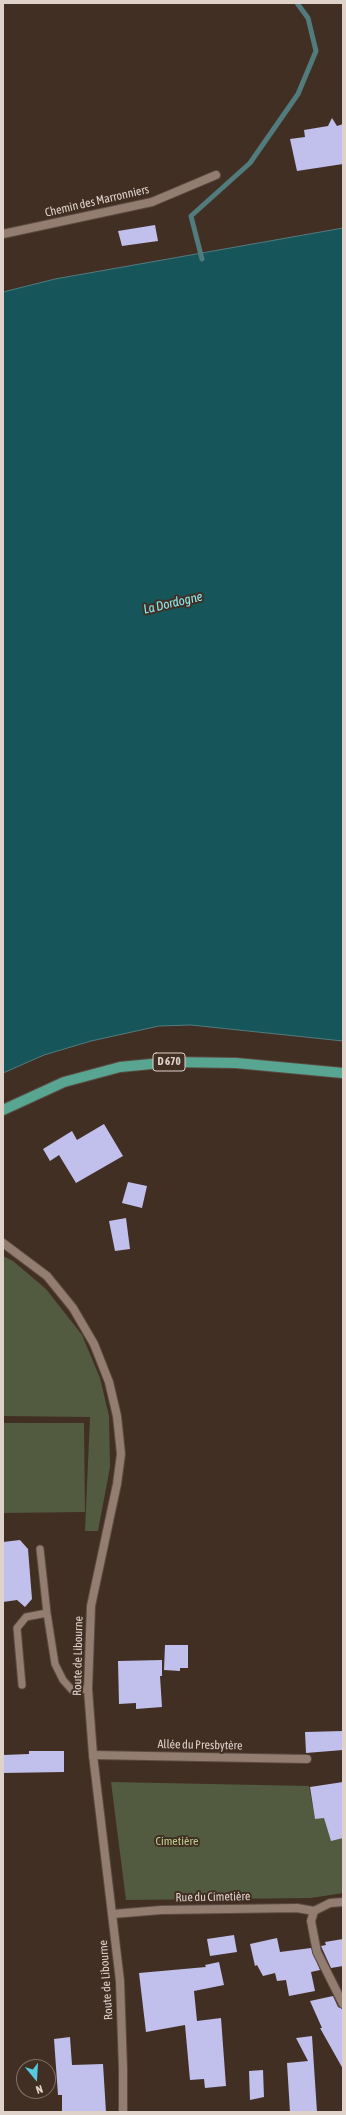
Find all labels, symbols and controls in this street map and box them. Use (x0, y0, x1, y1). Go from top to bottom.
street label: Chemin des Marronniers (43, 182, 151, 220)
water label: La Dordogne (142, 589, 204, 617)
road number: D 670 (153, 1053, 185, 1071)
street label: Route de Libourne (70, 1616, 86, 1696)
street label: Allée du Presbytère (157, 1737, 243, 1753)
park label: Cimetière (156, 1834, 198, 1848)
street label: Rue du Cimetière (175, 1889, 251, 1905)
street label: Route de Libourne (96, 1940, 116, 2020)
north arrow (16, 2059, 56, 2099)
text: N (34, 2083, 44, 2096)

